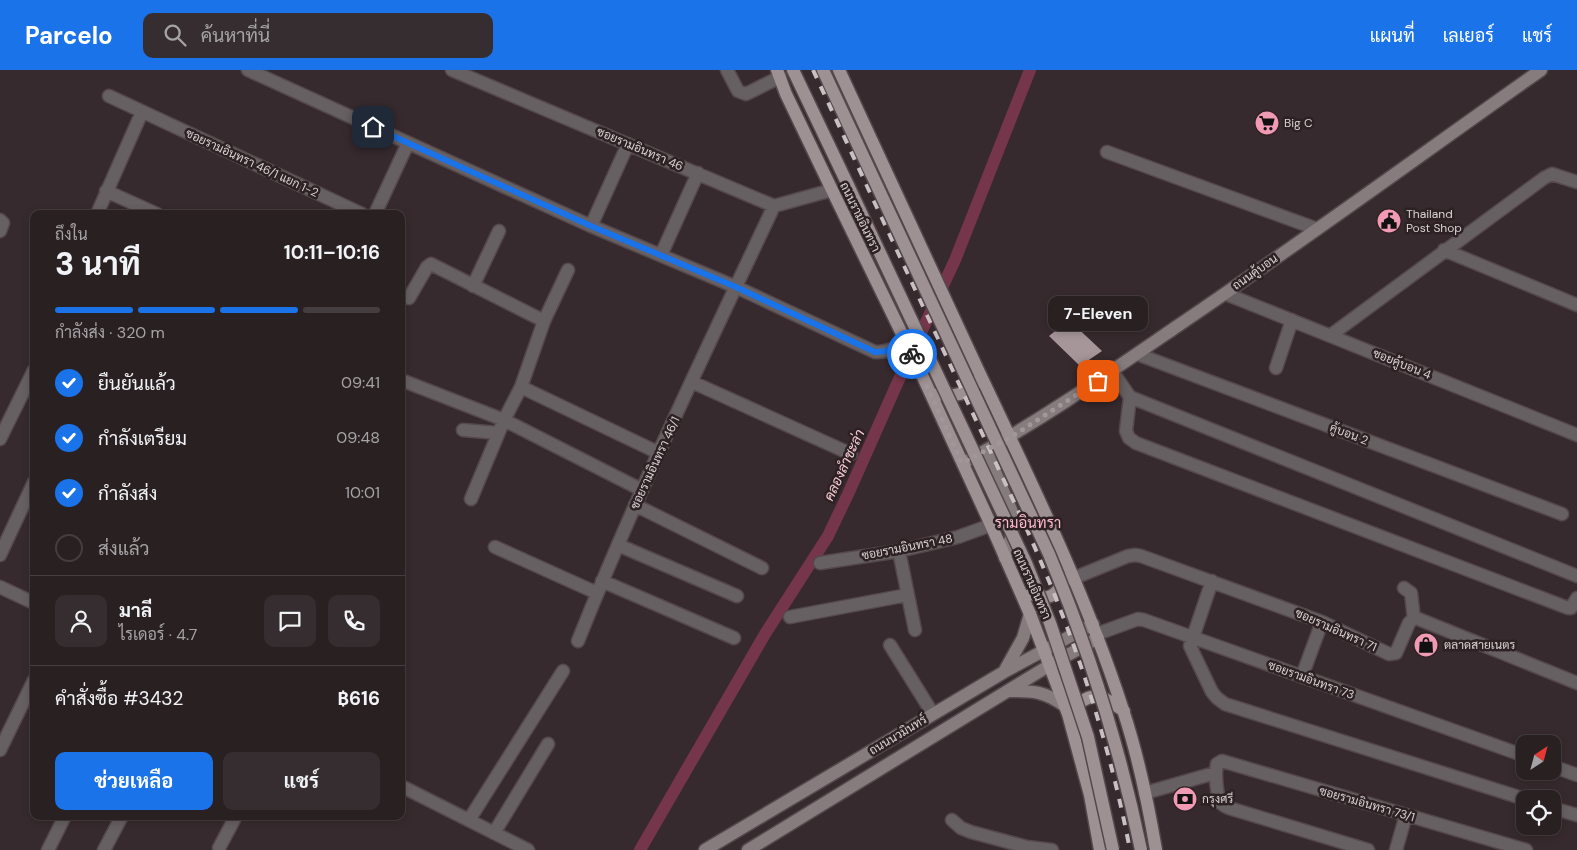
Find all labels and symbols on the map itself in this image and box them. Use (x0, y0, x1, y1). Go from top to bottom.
pin (352, 106, 394, 148)
supermarket icon: Big C (1254, 110, 1280, 136)
place label: Big C (1284, 115, 1313, 131)
street label: ซอยรามอินทรา 46 (594, 124, 686, 174)
street label: ซอยรามอินทรา 46/1 แยก 1-2 (183, 125, 321, 201)
street label: ถนนรามอินทรา (836, 180, 884, 254)
place label: Thailand Post Shop (1406, 206, 1462, 236)
public building icon: Thailand Post Shop (1376, 208, 1402, 234)
street label: ถนนคู้บอน (1229, 250, 1281, 293)
callout: 7-Eleven (1048, 296, 1148, 331)
courier (887, 329, 937, 379)
street label: ซอยคู้บอน 4 (1371, 345, 1433, 383)
pin (1077, 360, 1119, 402)
street label: ซอยรามอินทรา 46/1 (627, 414, 683, 512)
street label: คู้บอน 2 (1328, 419, 1371, 449)
water label: คลองลำชะล่า (820, 426, 868, 504)
district label: รามอินทรา (995, 513, 1061, 533)
street label: ซอยรามอินทรา 48 (860, 530, 954, 564)
street label: ถนนรามอินทรา (1009, 546, 1055, 622)
street label: ซอยรามอินทรา 71 (1293, 605, 1379, 655)
shop icon: ตลาดสายเนตร (1413, 632, 1439, 658)
place label: ตลาดสายเนตร (1444, 637, 1515, 653)
street label: ซอยรามอินทรา 73 (1266, 657, 1356, 703)
street label: ถนนนวมินทร์ (866, 711, 930, 759)
north arrow (1516, 735, 1561, 780)
street label: ซอยรามอินทรา 73/1 (1317, 783, 1417, 825)
bank icon: กรุงศรี (1172, 786, 1198, 812)
place label: กรุงศรี (1202, 791, 1233, 808)

